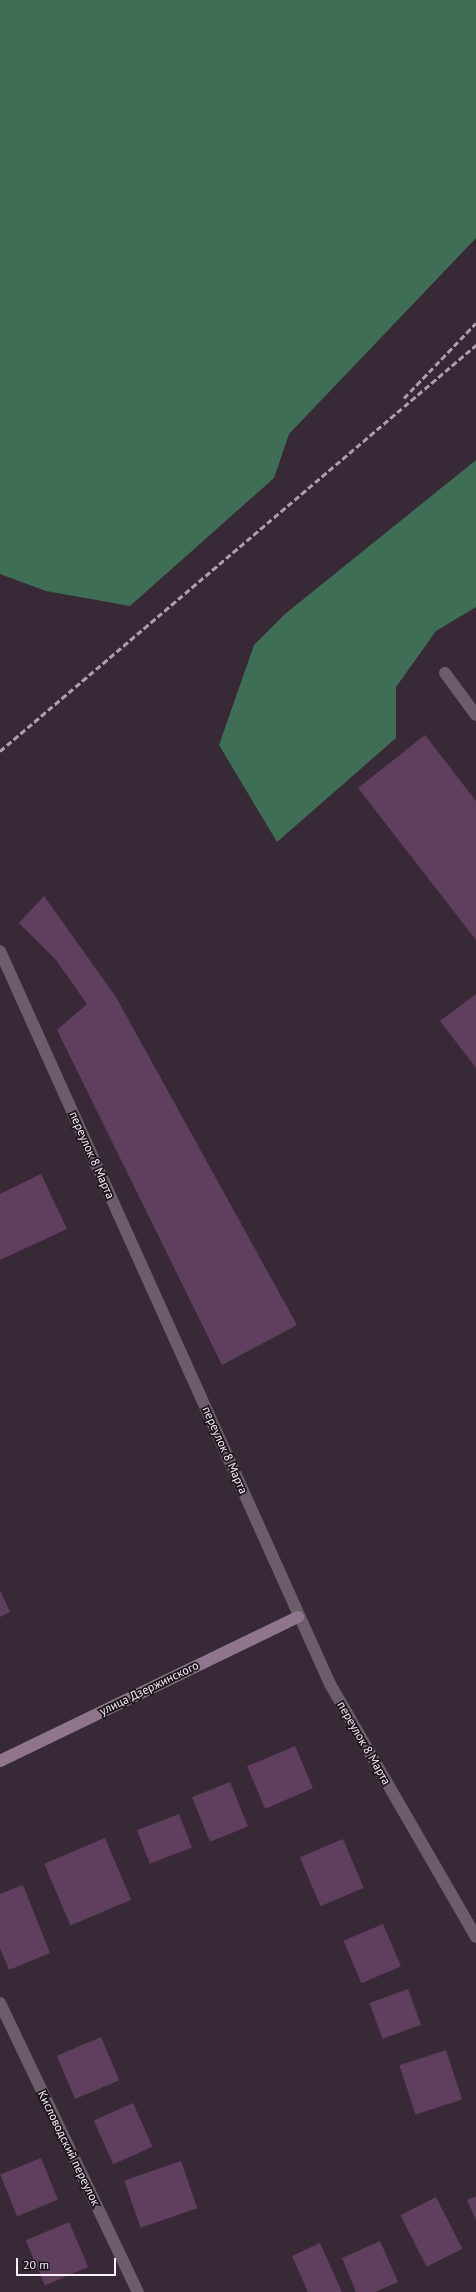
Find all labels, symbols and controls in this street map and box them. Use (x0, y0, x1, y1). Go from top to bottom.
street label: переулок 8 Марта (66, 1109, 118, 1201)
street label: переулок 8 Марта (199, 1404, 251, 1496)
street label: улица Дзержинского (97, 1658, 201, 1718)
street label: переулок 8 Марта (334, 1699, 394, 1787)
street label: Кисловодский переулок (35, 2088, 103, 2208)
scale bar (18, 2250, 118, 2276)
text: 20 m (23, 2257, 49, 2272)

